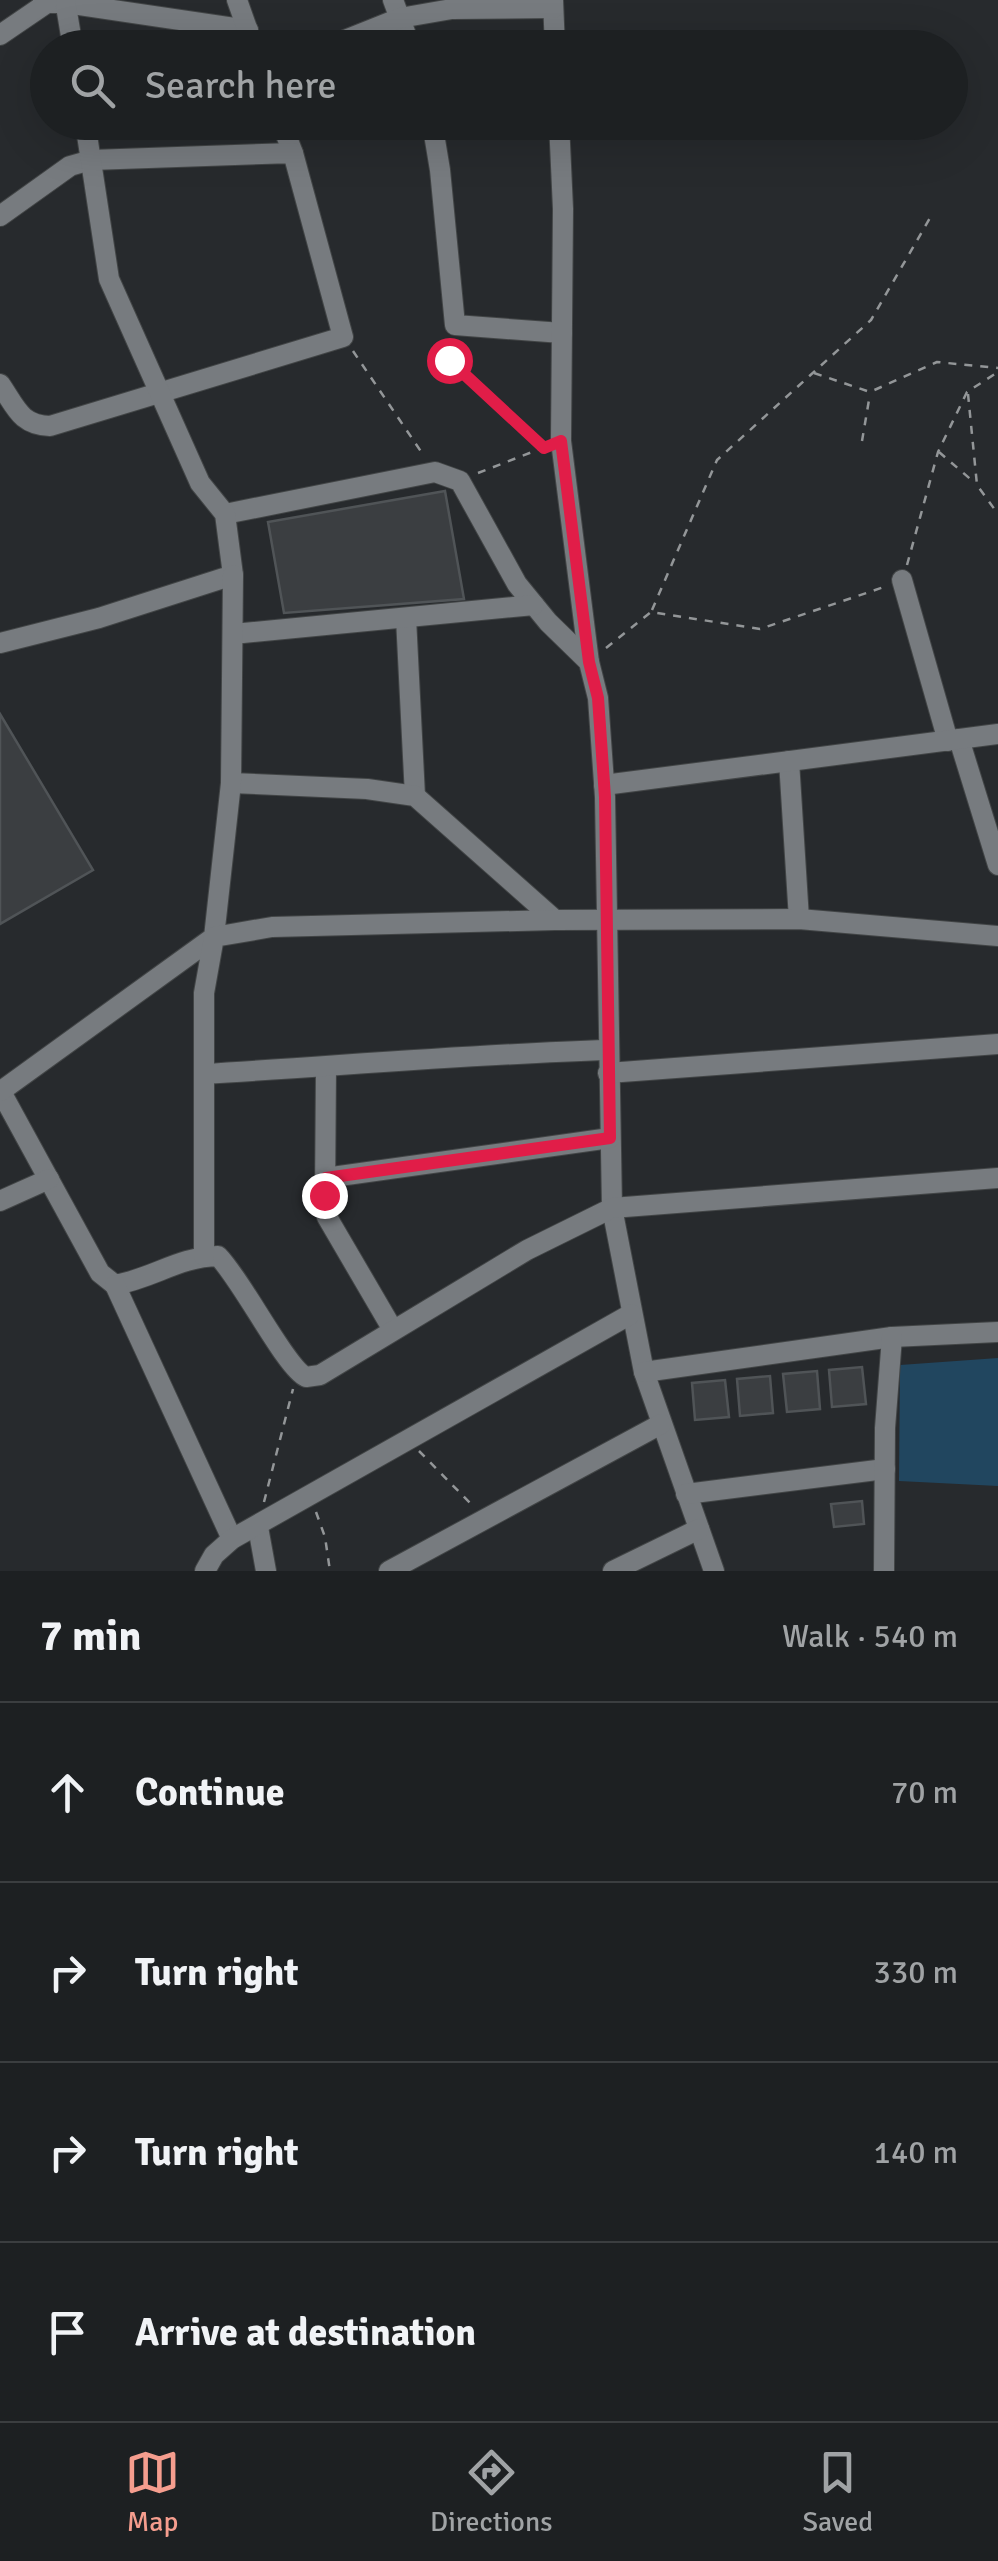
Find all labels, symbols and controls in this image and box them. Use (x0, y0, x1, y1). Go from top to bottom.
search box (30, 30, 968, 140)
icon: search (65, 58, 120, 113)
text: Search here (145, 62, 337, 109)
route start (427, 338, 473, 384)
route end (302, 1173, 348, 1219)
text: 7 min (40, 1611, 141, 1662)
text: Walk · 540 m (782, 1617, 958, 1656)
icon: ahead (40, 1765, 95, 1820)
text: Continue (135, 1769, 285, 1816)
text: 70 m (891, 1773, 958, 1812)
icon: right (40, 1945, 95, 2000)
text: Turn right (135, 1949, 299, 1996)
text: 330 m (874, 1953, 958, 1992)
icon: right (40, 2125, 95, 2180)
text: Turn right (135, 2129, 299, 2176)
text: 140 m (874, 2133, 958, 2172)
icon: arrive (40, 2305, 95, 2360)
text: Arrive at destination (135, 2309, 476, 2356)
tab: Map (125, 2445, 180, 2539)
tab: Directions (430, 2445, 552, 2539)
tab: Saved (802, 2445, 873, 2539)

